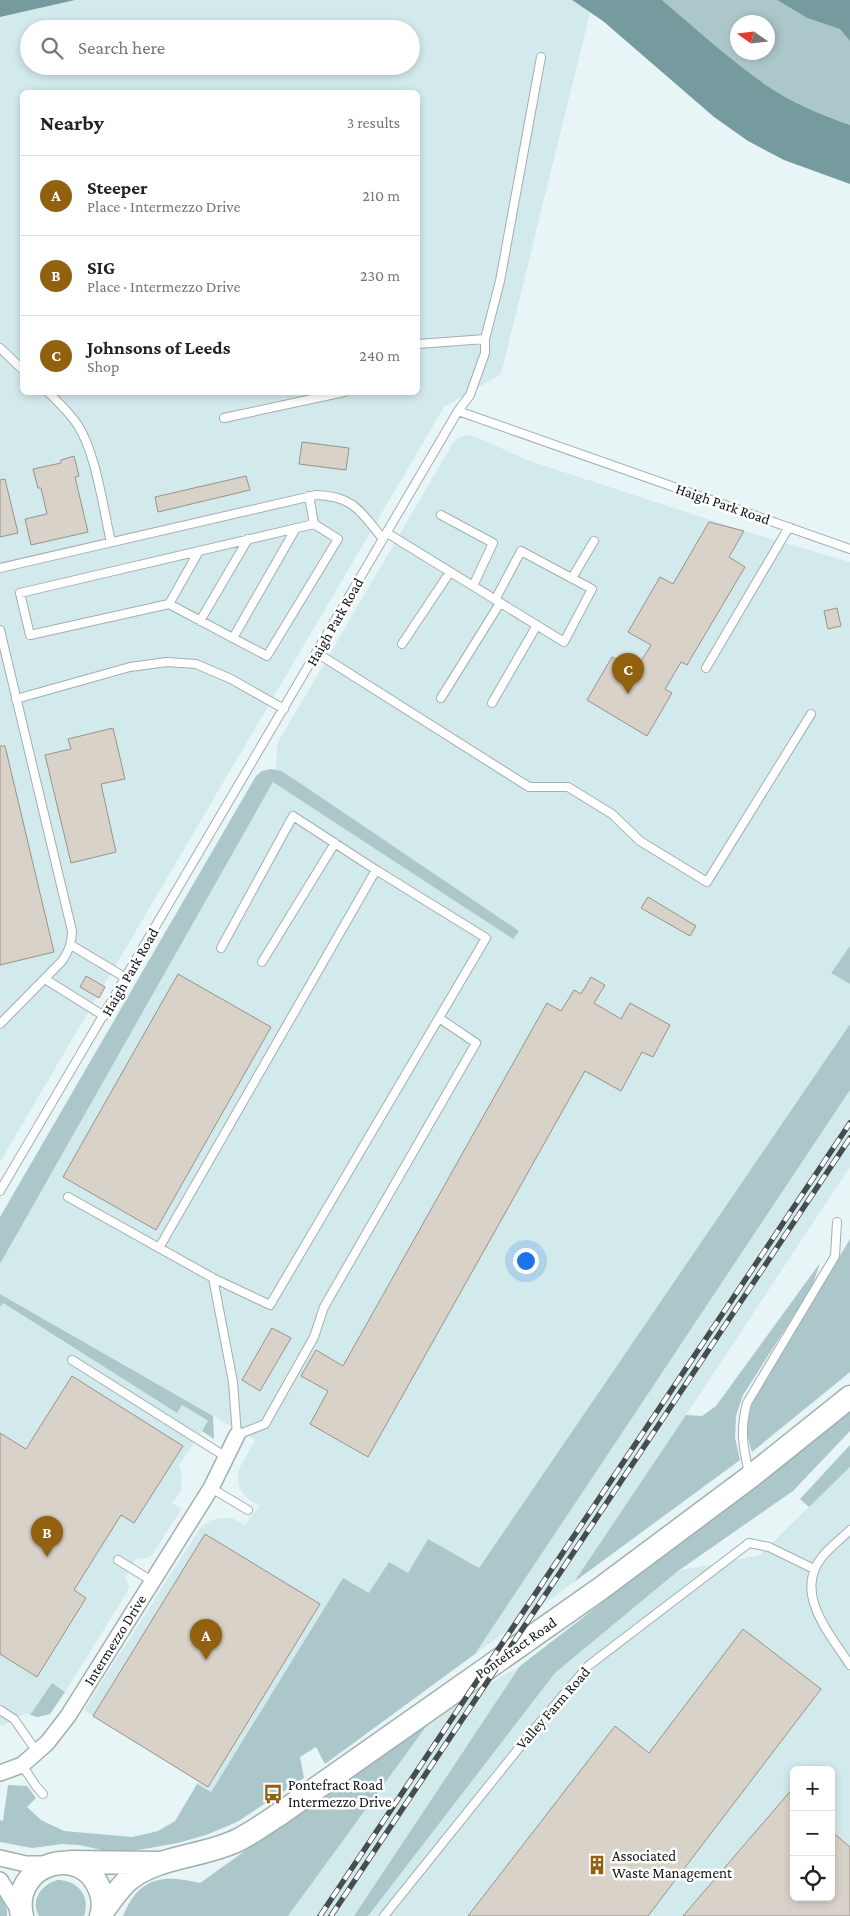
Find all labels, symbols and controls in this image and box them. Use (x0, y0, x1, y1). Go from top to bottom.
north arrow (730, 15, 775, 60)
search box (20, 20, 420, 75)
icon: search (38, 34, 66, 62)
text: Search here (78, 37, 165, 58)
text: Nearby (40, 111, 104, 135)
text: 3 results (347, 114, 400, 131)
text: Steeper (87, 177, 148, 198)
text: A (51, 187, 61, 204)
text: 210 m (362, 187, 400, 204)
text: Place · Intermezzo Drive (87, 198, 241, 215)
text: SIG (87, 257, 115, 278)
text: B (51, 267, 61, 284)
text: 230 m (360, 267, 400, 284)
text: Place · Intermezzo Drive (87, 278, 241, 295)
text: Johnsons of Leeds (87, 337, 231, 358)
text: C (51, 347, 61, 364)
text: 240 m (359, 347, 400, 364)
text: Shop (87, 358, 119, 375)
street label: Haigh Park Road (673, 480, 772, 529)
street label: Haigh Park Road (303, 575, 368, 669)
pin: C (612, 653, 644, 694)
street label: Haigh Park Road (98, 925, 163, 1019)
your location (513, 1248, 539, 1274)
pin: B (31, 1516, 63, 1557)
street label: Intermezzo Drive (81, 1591, 149, 1688)
street label: Pontefract Road (472, 1614, 560, 1682)
pin: A (190, 1619, 222, 1660)
street label: Valley Farm Road (513, 1664, 594, 1753)
map controls (790, 1766, 835, 1901)
button: + (790, 1766, 835, 1811)
place label: Pontefract Road Intermezzo Drive (288, 1777, 392, 1810)
bus stop icon: Pontefract Road Intermezzo Drive (262, 1783, 284, 1805)
button: − (790, 1811, 835, 1856)
place label: Associated Waste Management (612, 1848, 733, 1882)
building icon: Associated Waste Management (586, 1854, 608, 1876)
button: locate (790, 1856, 835, 1901)

